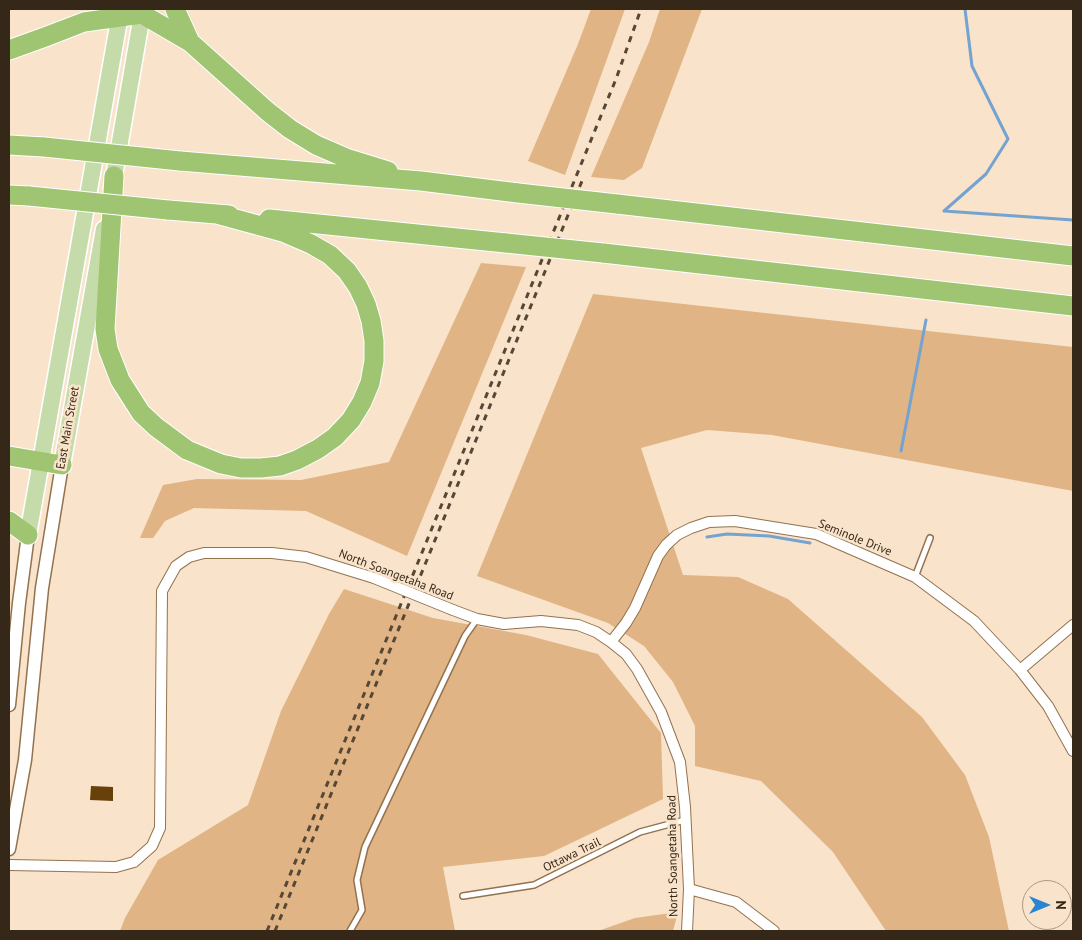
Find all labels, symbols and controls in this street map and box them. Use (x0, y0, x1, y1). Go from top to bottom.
street label: East Main Street (54, 385, 82, 471)
street label: Seminole Drive (816, 517, 894, 559)
street label: North Soangetaha Road (337, 546, 455, 604)
street label: North Soangetaha Road (665, 795, 681, 917)
street label: Ottawa Trail (541, 835, 603, 875)
north arrow (1022, 880, 1072, 930)
text: N (1052, 900, 1070, 910)

